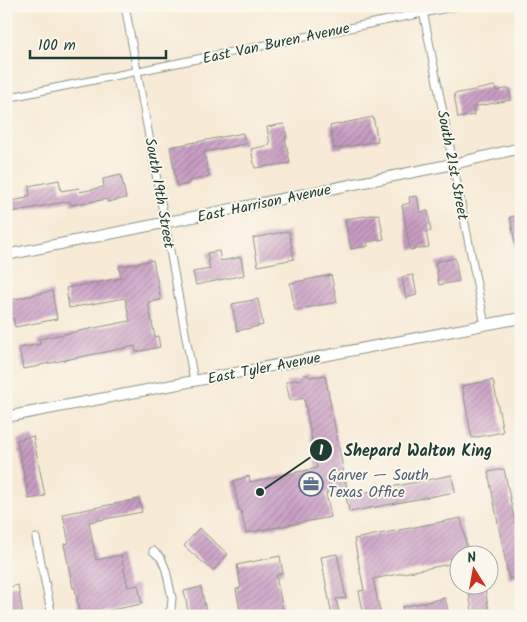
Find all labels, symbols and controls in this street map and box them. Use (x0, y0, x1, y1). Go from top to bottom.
street label: East Van Buren Avenue (200, 17, 352, 71)
scale bar (30, 28, 166, 60)
text: 100 m (38, 34, 76, 58)
street label: South 21st Street (430, 108, 474, 222)
street label: South 19th Street (137, 136, 181, 250)
street label: East Harrison Avenue (195, 178, 333, 230)
street label: East Tyler Avenue (206, 346, 323, 392)
callout: Shepard Walton King (309, 434, 501, 465)
text: 1 (319, 439, 324, 463)
text: Shepard Walton King (344, 439, 492, 464)
place label: Garver — South Texas Office (328, 464, 429, 505)
office icon: Garver — South Texas Office (298, 471, 324, 497)
north arrow (450, 544, 500, 594)
text: N (465, 547, 478, 570)

